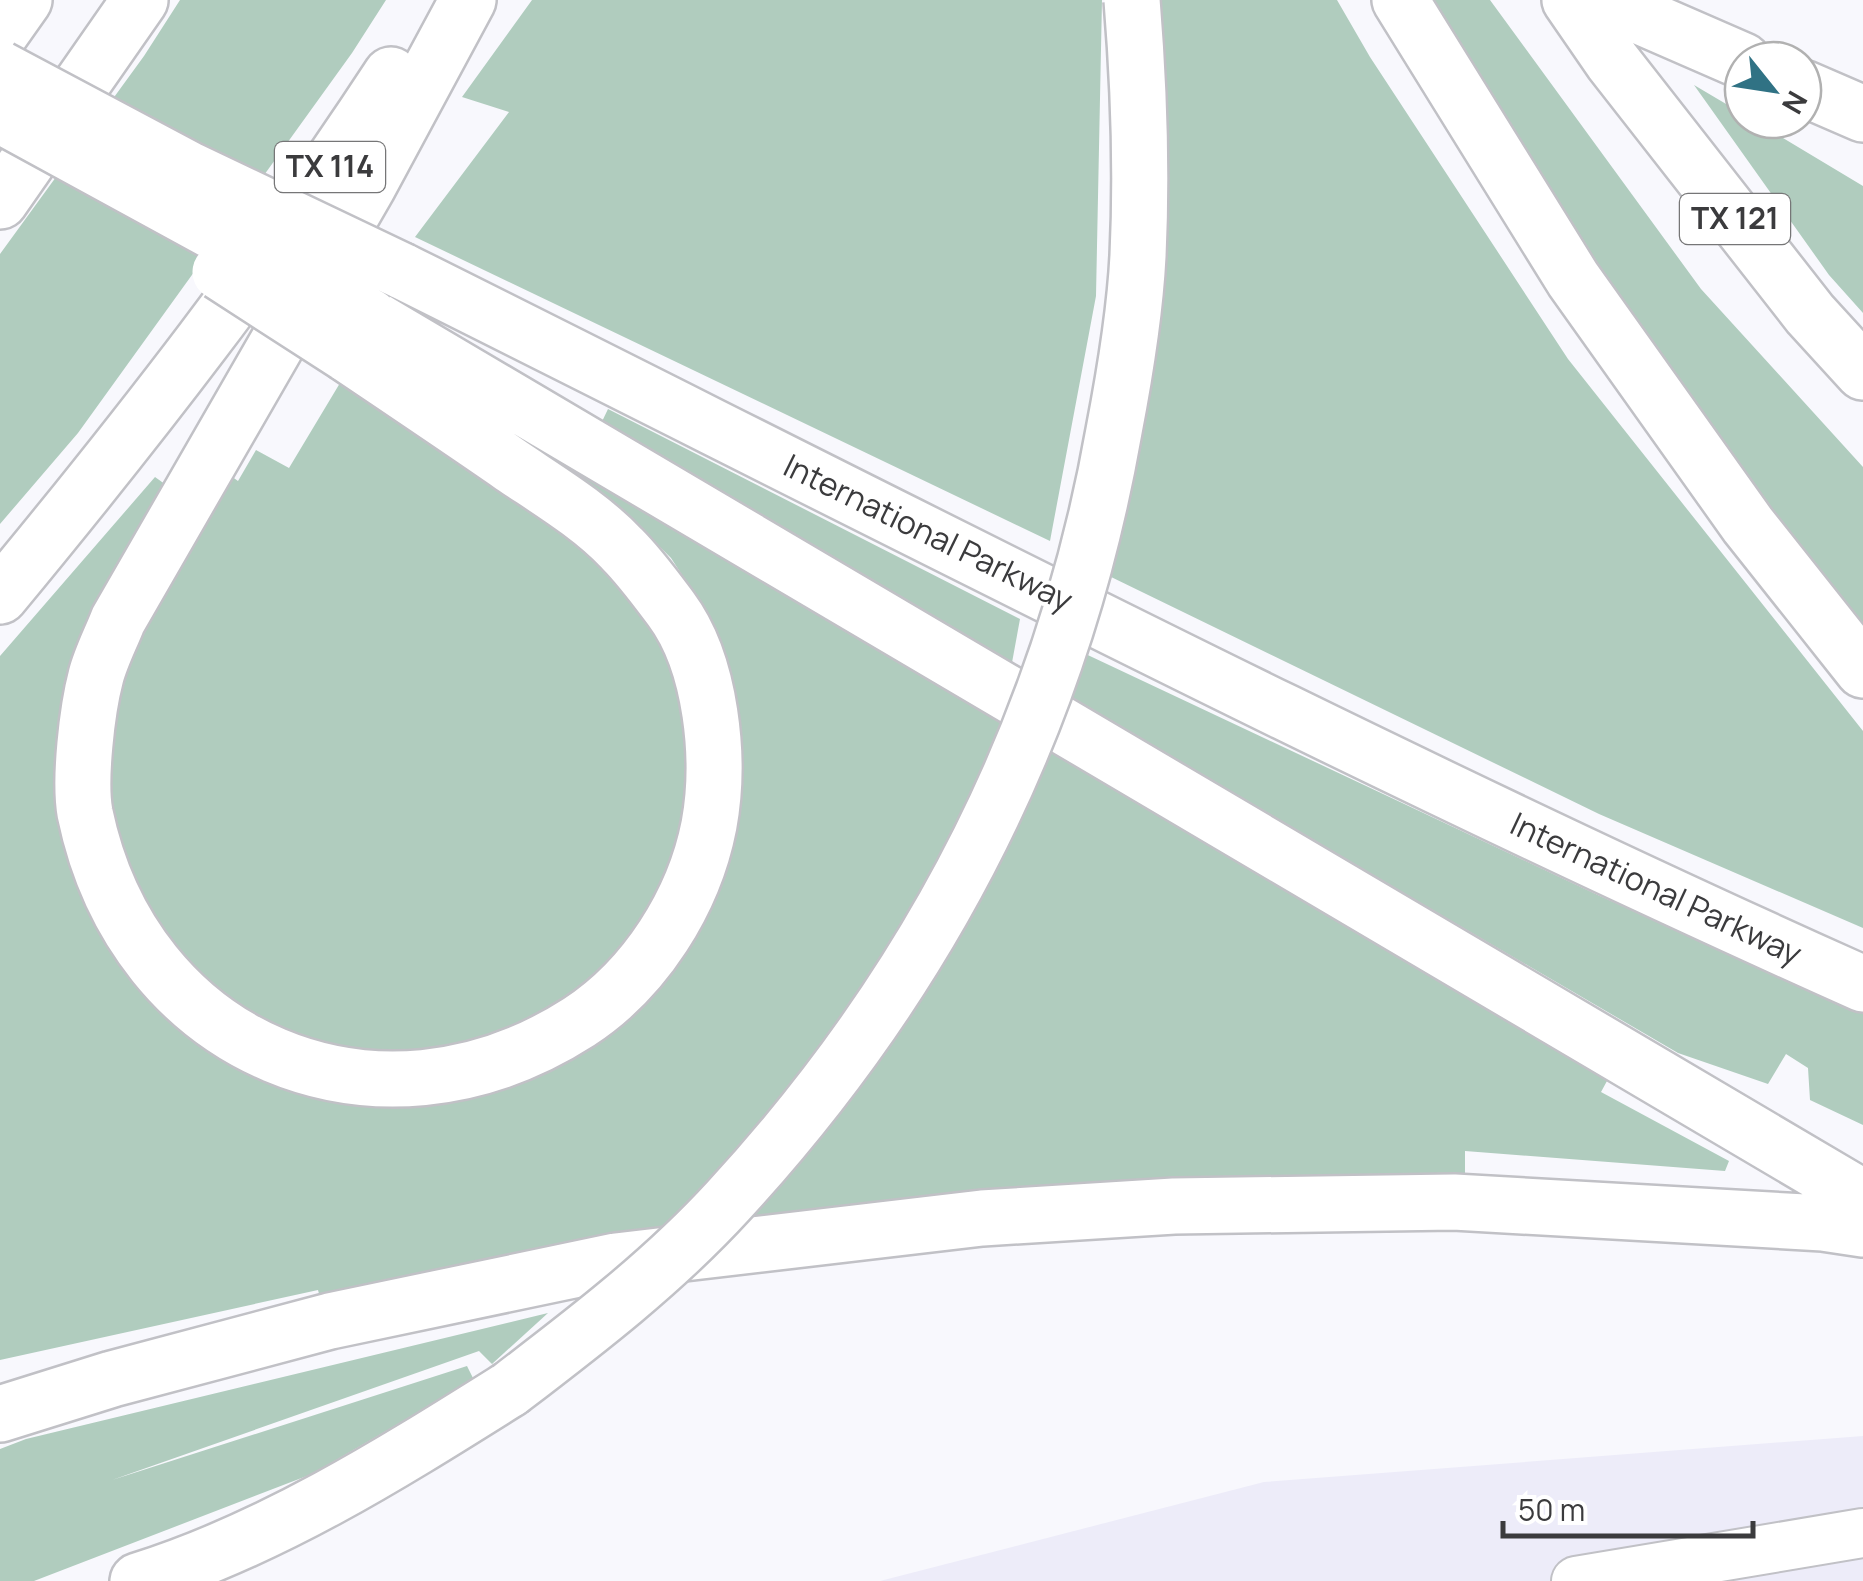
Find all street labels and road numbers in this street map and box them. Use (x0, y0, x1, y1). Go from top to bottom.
road number: TX 114 (275, 142, 385, 192)
road number: TX 121 (1680, 194, 1790, 244)
street label: International Parkway (777, 443, 1080, 621)
street label: International Parkway (1504, 801, 1809, 975)

